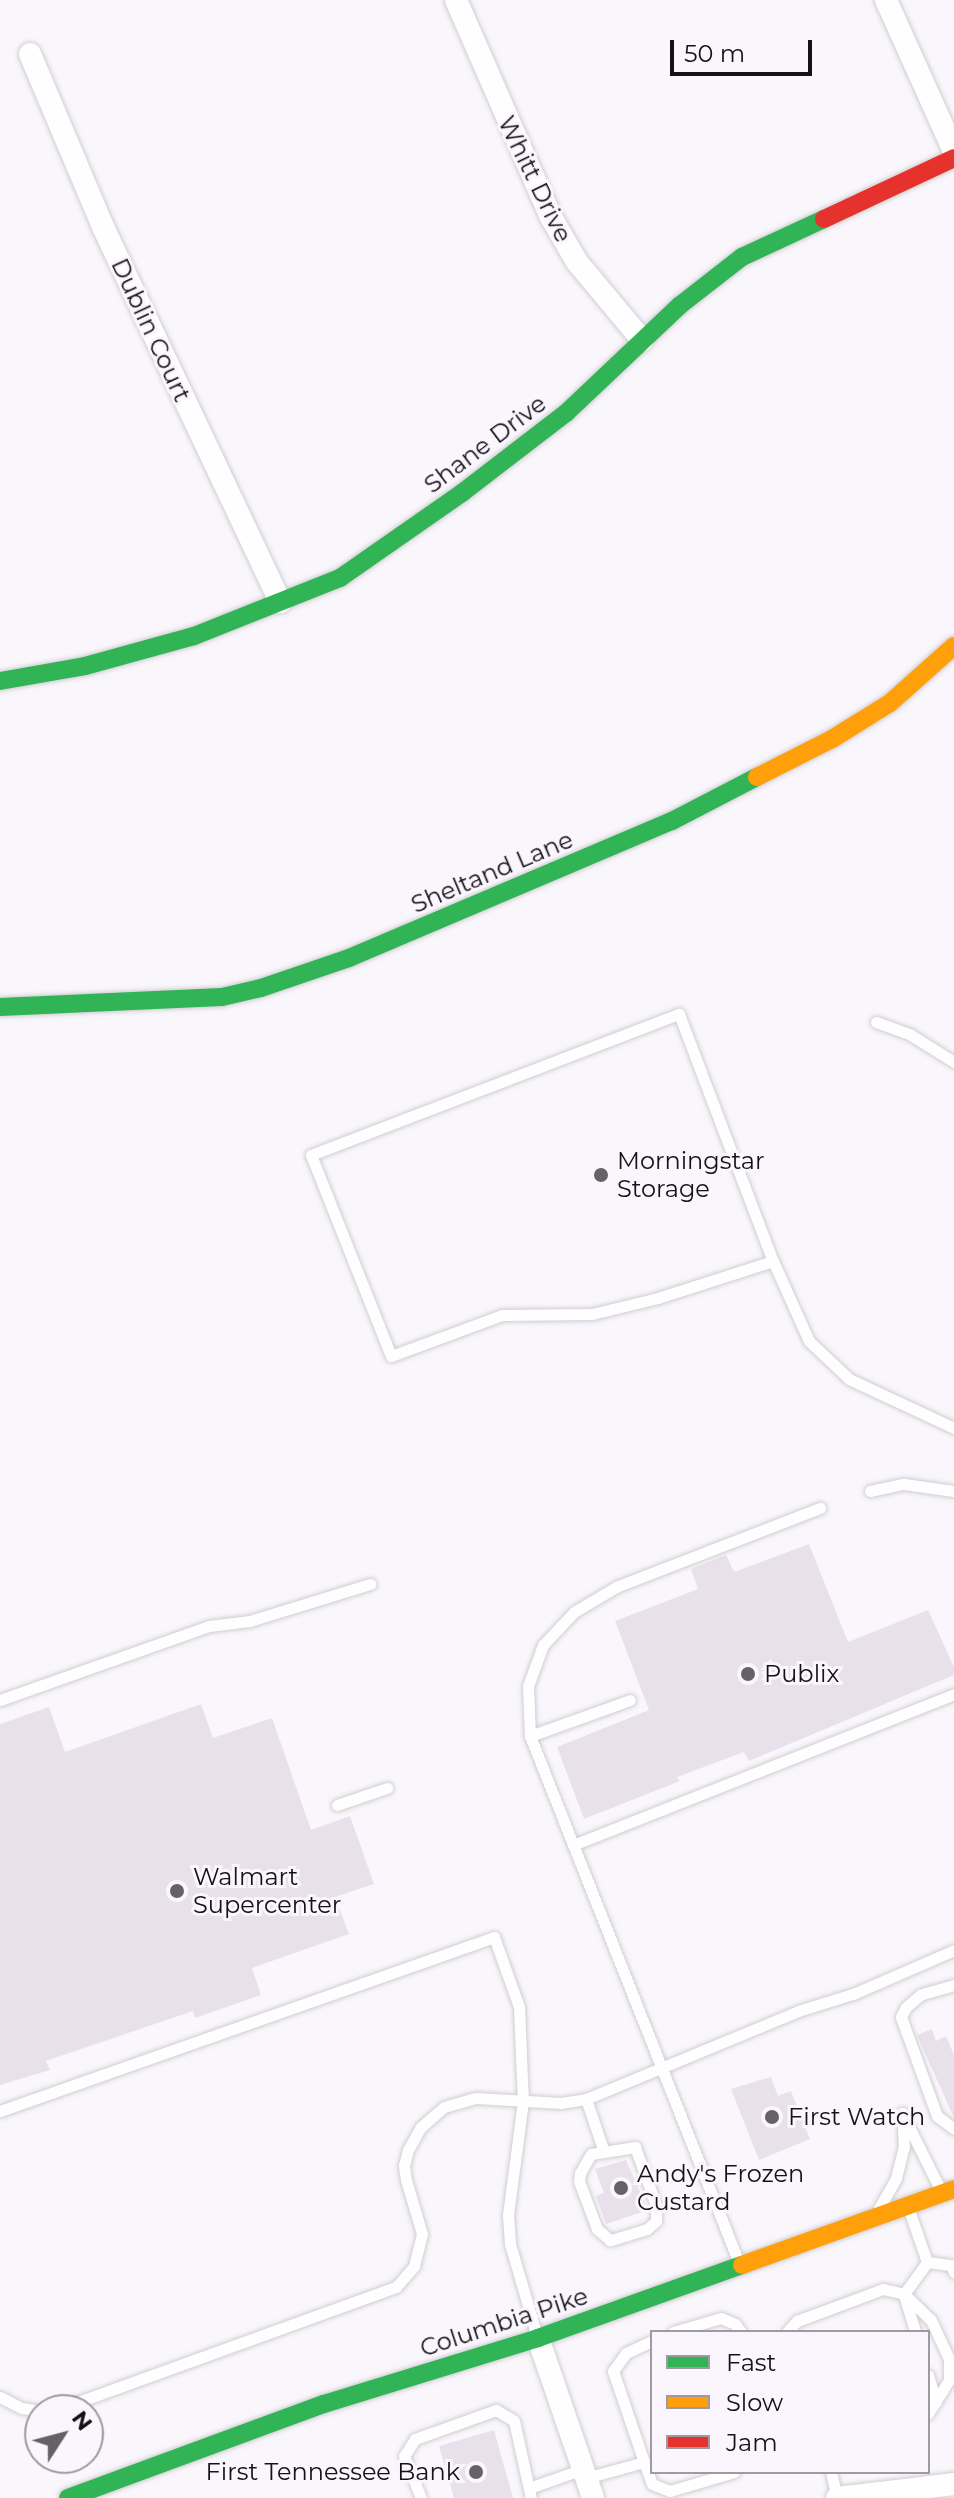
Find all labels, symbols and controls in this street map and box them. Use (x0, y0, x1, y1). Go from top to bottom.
scale bar (674, 24, 816, 74)
text: 50 m (684, 39, 745, 68)
street label: Whitt Drive (492, 111, 578, 247)
street label: Dublin Court (105, 254, 197, 406)
street label: Shane Drive (418, 389, 552, 499)
street label: Sheltand Lane (407, 825, 577, 919)
place label: Morningstar Storage (617, 1147, 765, 1203)
marker: Morningstar Storage (592, 1166, 610, 1184)
place label: Publix (764, 1660, 839, 1688)
marker: Publix (739, 1665, 757, 1683)
place label: Walmart Supercenter (193, 1863, 341, 1919)
marker: Walmart Supercenter (168, 1882, 186, 1900)
place label: First Watch (788, 2103, 925, 2131)
marker: First Watch (763, 2108, 781, 2126)
place label: Andy's Frozen Custard (637, 2160, 804, 2216)
marker: Andy's Frozen Custard (612, 2179, 630, 2197)
street label: Columbia Pike (416, 2281, 592, 2363)
legend (650, 2330, 930, 2474)
text: Fast (726, 2348, 776, 2377)
text: Slow (726, 2388, 783, 2417)
north arrow (24, 2394, 104, 2474)
text: N (66, 2406, 98, 2436)
text: Jam (726, 2428, 778, 2457)
place label: First Tennessee Bank (206, 2458, 460, 2486)
marker: First Tennessee Bank (467, 2463, 485, 2481)

